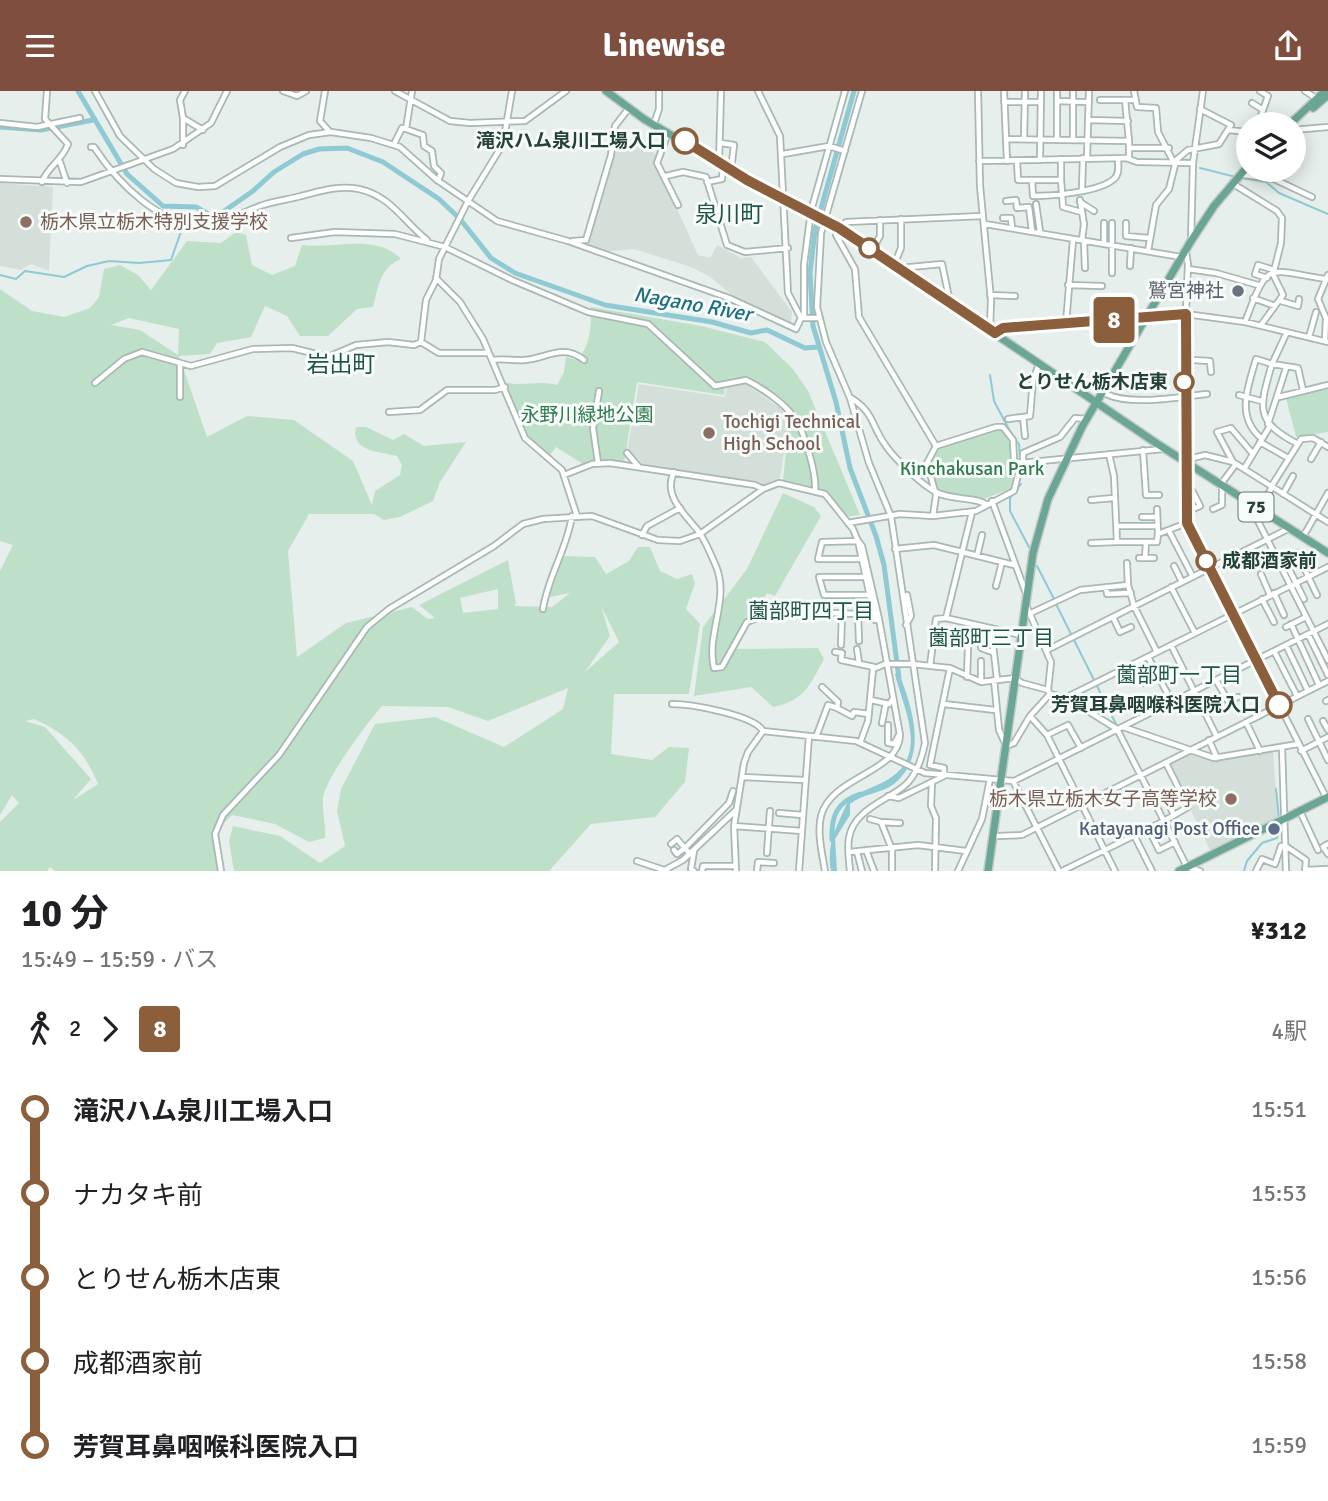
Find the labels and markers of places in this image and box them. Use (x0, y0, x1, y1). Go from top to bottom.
marker: 滝沢ハム泉川工場入口 (672, 128, 698, 154)
place label: 滝沢ハム泉川工場入口 (476, 129, 666, 153)
place label: 栃木県立栃木特別支援学校 (40, 210, 268, 234)
marker: 栃木県立栃木特別支援学校 (18, 214, 34, 230)
unlabelled marker (859, 238, 879, 258)
place label: 鷲宮神社 (1148, 279, 1224, 303)
marker: 鷲宮神社 (1230, 283, 1246, 299)
place label: とりせん栃木店東 (1016, 370, 1168, 394)
marker: とりせん栃木店東 (1174, 372, 1194, 392)
place label: Tochigi Technical High School (723, 410, 861, 456)
marker: Tochigi Technical High School (701, 425, 717, 441)
place label: 成都酒家前 (1222, 549, 1317, 573)
marker: 成都酒家前 (1196, 551, 1216, 571)
marker: 芳賀耳鼻咽喉科医院入口 (1266, 692, 1292, 718)
place label: 芳賀耳鼻咽喉科医院入口 (1051, 693, 1260, 717)
place label: 栃木県立栃木女子高等学校 (989, 787, 1217, 811)
marker: 栃木県立栃木女子高等学校 (1223, 791, 1239, 807)
place label: Katayanagi Post Office (1079, 817, 1260, 841)
marker: Katayanagi Post Office (1266, 821, 1282, 837)

